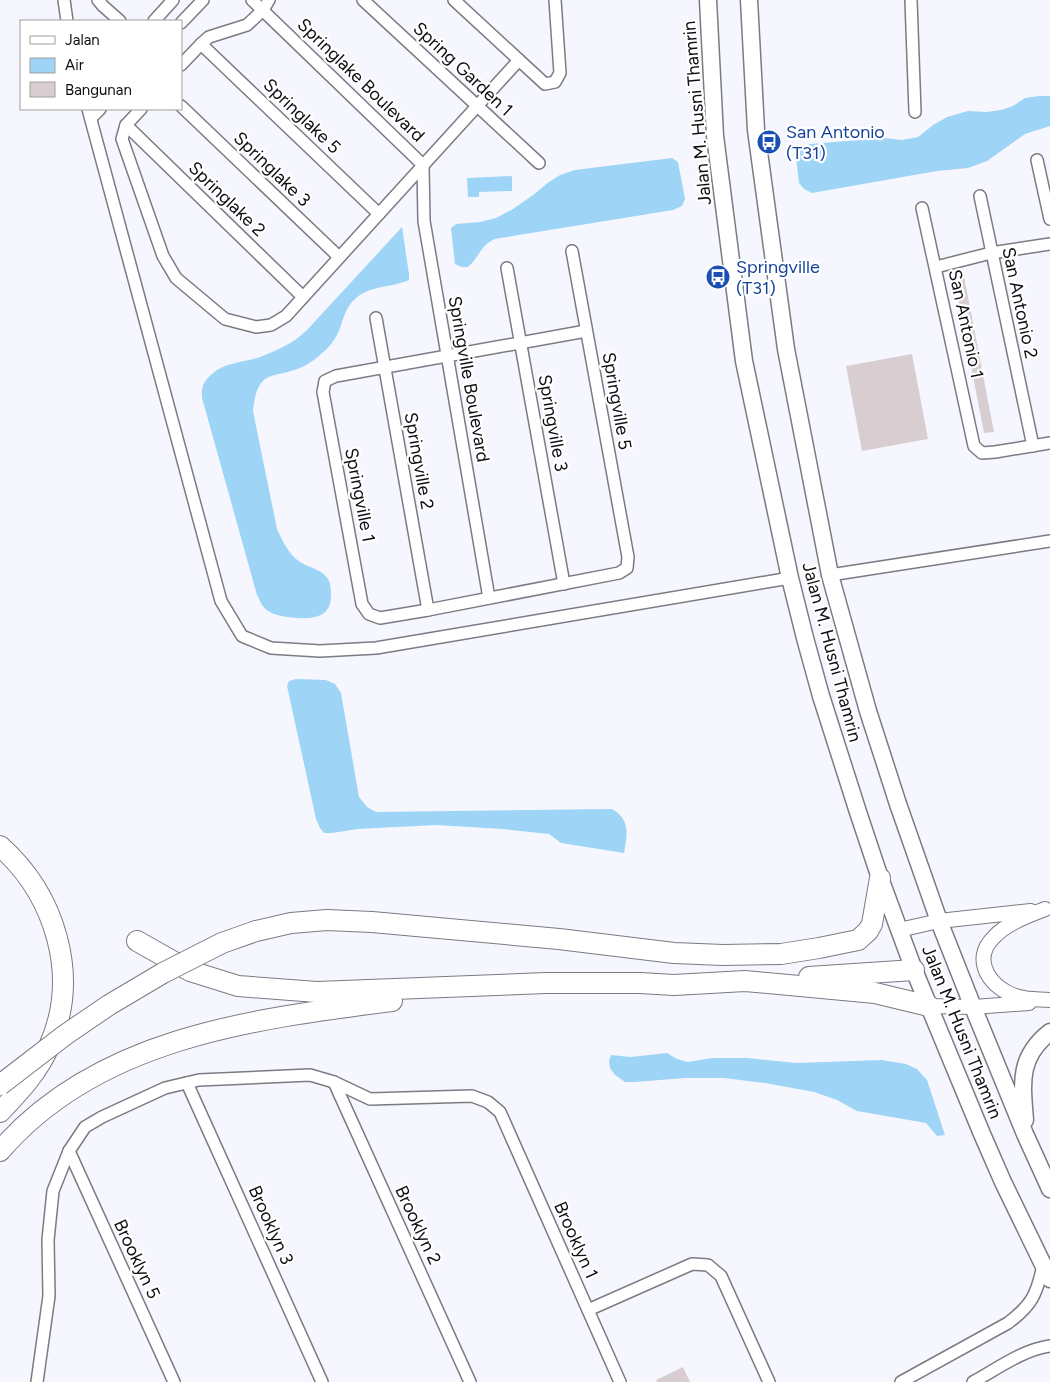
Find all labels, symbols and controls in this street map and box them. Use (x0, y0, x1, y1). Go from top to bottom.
street label: Springlake Boulevard (293, 14, 429, 146)
street label: Spring Garden 1 (409, 17, 517, 121)
legend (20, 20, 182, 110)
street label: Jalan M. Husni Thamrin (678, 20, 716, 206)
text: Jalan (65, 31, 100, 49)
text: Air (65, 56, 84, 74)
street label: Springlake 5 (259, 74, 345, 158)
text: Bangunan (65, 81, 132, 99)
place label: San Antonio (T31) (786, 121, 885, 164)
street label: Springlake 3 (229, 127, 315, 211)
bus stop icon: San Antonio (T31) (756, 129, 782, 155)
street label: Springlake 2 (184, 157, 270, 241)
street label: San Antonio 2 (997, 245, 1043, 361)
place label: Springville (T31) (736, 256, 820, 299)
bus stop icon: Springville (T31) (705, 264, 731, 290)
street label: San Antonio 1 (944, 268, 988, 380)
street label: Springville Boulevard (444, 294, 494, 464)
street label: Springville 5 (598, 351, 636, 451)
street label: Springville 3 (534, 373, 572, 473)
street label: Springville 2 (400, 411, 438, 511)
street label: Springville 1 (340, 446, 380, 544)
street label: Jalan M. Husni Thamrin (797, 560, 867, 744)
street label: Jalan M. Husni Thamrin (917, 942, 1007, 1122)
street label: Brooklyn 3 (244, 1182, 298, 1268)
street label: Brooklyn 2 (390, 1182, 446, 1268)
street label: Brooklyn 1 (549, 1198, 603, 1282)
street label: Brooklyn 5 (109, 1216, 165, 1302)

